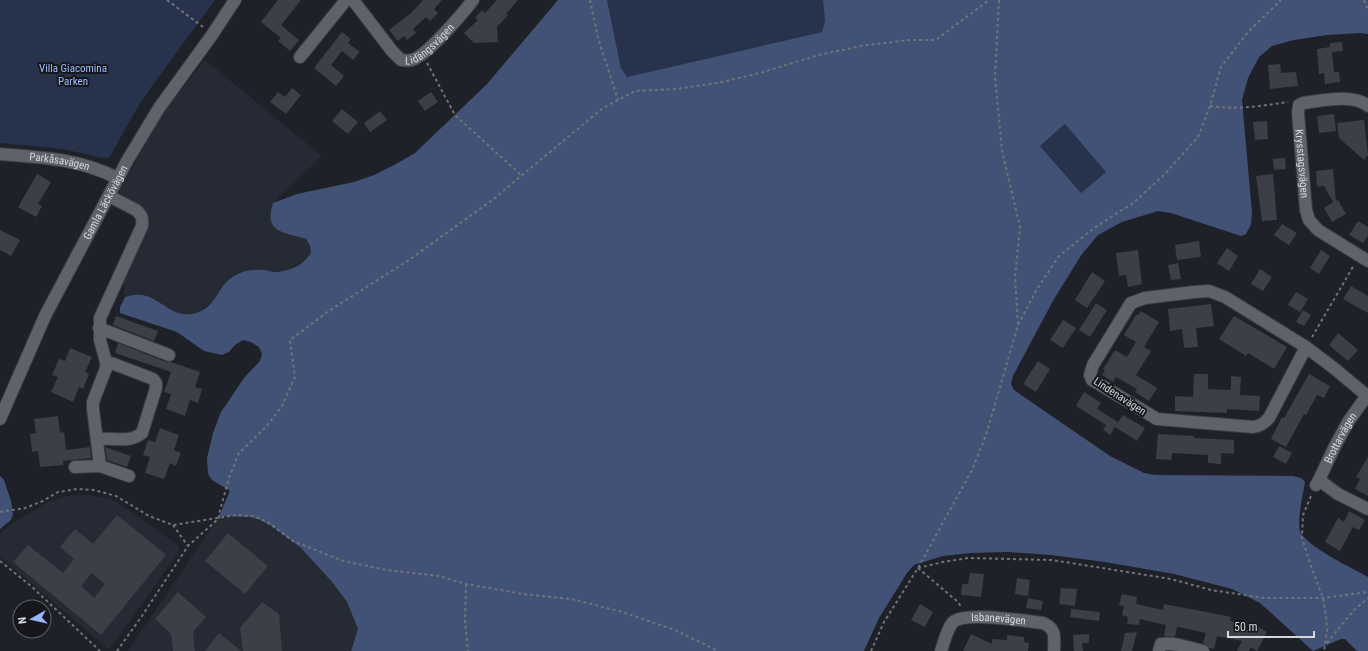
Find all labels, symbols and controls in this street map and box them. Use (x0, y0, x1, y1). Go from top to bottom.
street label: Lidängsvägen (405, 21, 457, 67)
park label: Villa Giacomina Parken (39, 62, 107, 88)
street label: Krysstagsvägen (1292, 129, 1311, 198)
street label: Parkåsavägen (29, 150, 91, 174)
street label: Gamla Läckövägen (81, 163, 131, 242)
street label: Lindenavägen (1091, 375, 1148, 418)
street label: Brottarvägen (1322, 410, 1360, 466)
north arrow (12, 599, 52, 639)
street label: Isbanevägen (971, 611, 1027, 628)
scale bar (1228, 613, 1314, 639)
text: N (16, 616, 29, 625)
text: 50 m (1234, 620, 1258, 634)

